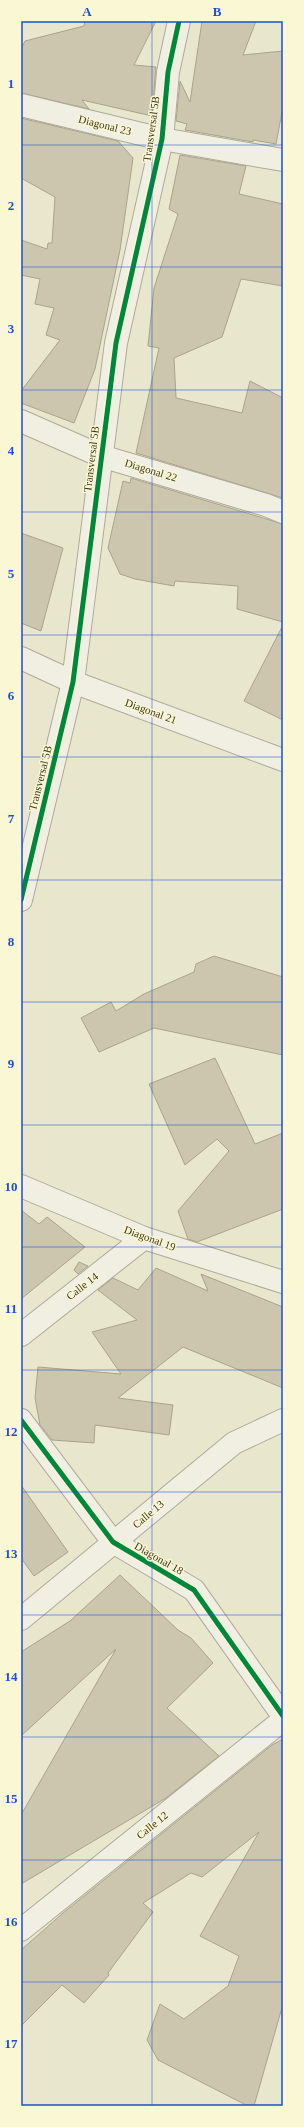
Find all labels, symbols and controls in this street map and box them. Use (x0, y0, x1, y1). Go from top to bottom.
text: A (82, 4, 92, 19)
text: B (213, 4, 222, 19)
text: 1 (8, 76, 14, 91)
street label: Transversal 5B (140, 95, 162, 163)
street label: Diagonal 23 (77, 113, 133, 137)
text: 2 (8, 198, 14, 213)
text: 3 (8, 321, 15, 336)
street label: Transversal 5B (81, 425, 101, 493)
text: 4 (8, 443, 15, 458)
street label: Diagonal 22 (123, 456, 179, 484)
text: 5 (8, 566, 15, 581)
text: 6 (8, 688, 15, 703)
street label: Diagonal 21 (124, 696, 178, 726)
street label: Transversal 5B (26, 744, 54, 812)
text: 7 (8, 811, 15, 826)
text: 8 (8, 934, 15, 949)
text: 9 (8, 1056, 15, 1071)
text: 10 (5, 1179, 18, 1194)
street label: Diagonal 19 (123, 1223, 178, 1253)
street label: Calle 14 (64, 1270, 101, 1302)
text: 11 (5, 1301, 17, 1316)
text: 12 (5, 1424, 18, 1439)
street label: Calle 13 (130, 1497, 166, 1530)
street label: Diagonal 18 (133, 1539, 186, 1577)
text: 13 (5, 1546, 18, 1561)
text: 14 (5, 1669, 18, 1684)
text: 15 (5, 1791, 18, 1806)
street label: Calle 12 (134, 1809, 170, 1841)
text: 16 (5, 1914, 18, 1929)
text: 17 (5, 2036, 18, 2051)

